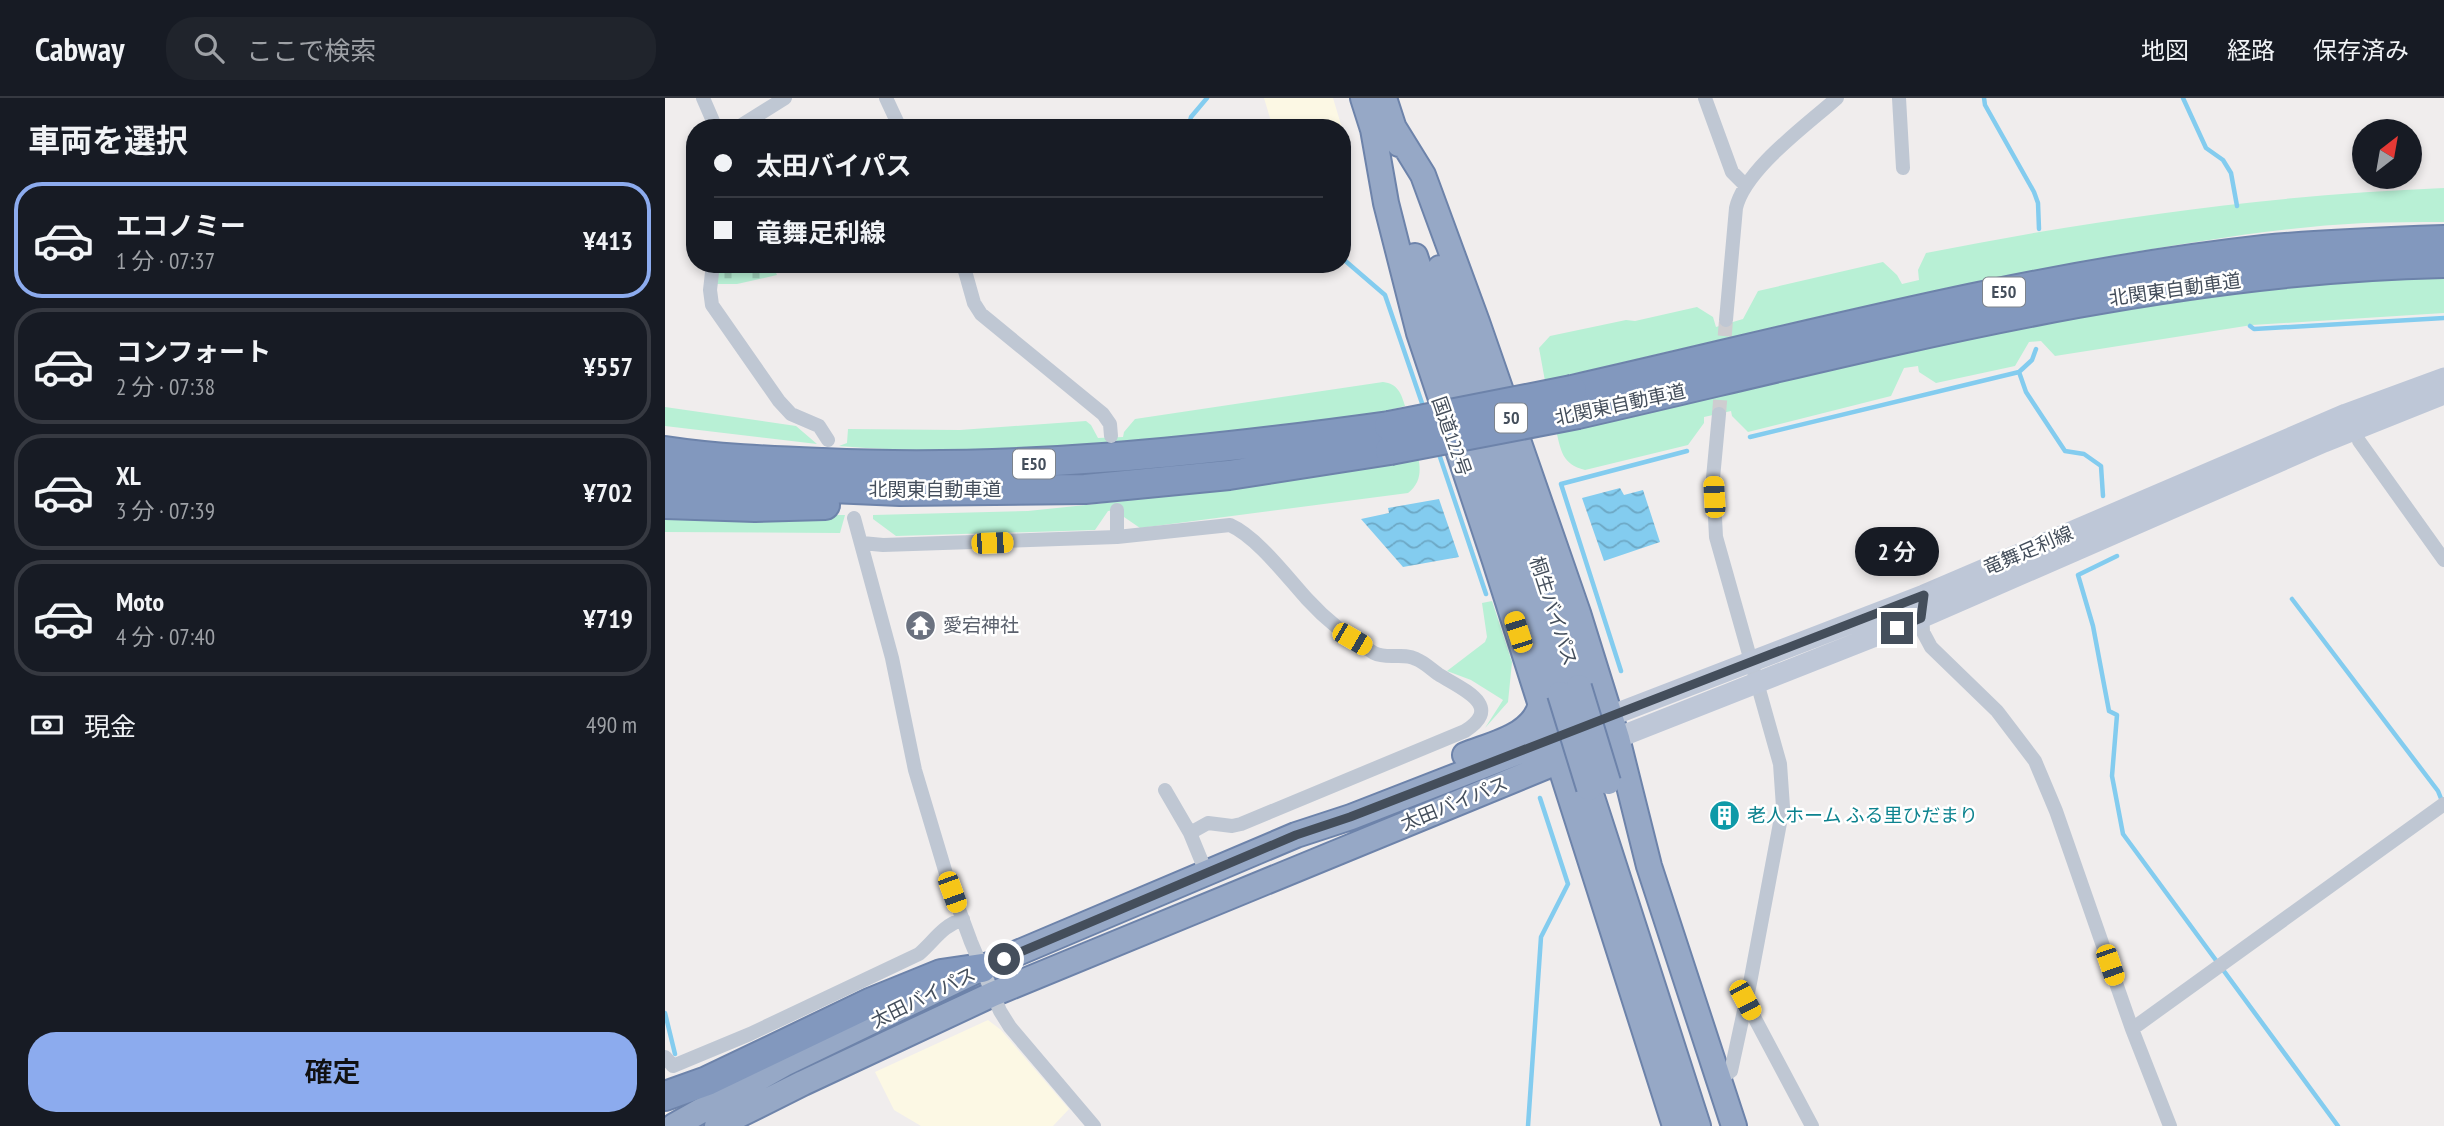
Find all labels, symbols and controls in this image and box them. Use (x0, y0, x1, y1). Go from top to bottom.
search box (166, 17, 656, 80)
text: Cabway (35, 27, 124, 70)
icon: search (190, 29, 228, 67)
text: ここで検索 (246, 34, 376, 67)
text: 地図 (2141, 35, 2189, 66)
text: 経路 (2227, 35, 2275, 66)
text: 保存済み (2313, 35, 2409, 66)
text: 車両を選択 (28, 119, 188, 161)
north arrow (2352, 119, 2422, 189)
map controls (2352, 119, 2422, 189)
text: 太田バイパス (756, 149, 911, 182)
icon: car (32, 209, 95, 272)
text: エコノミー (116, 209, 246, 242)
text: 竜舞足利線 (756, 216, 886, 249)
text: ¥413 (583, 224, 633, 257)
text: 1 分 · 07:37 (116, 246, 215, 275)
street label: 北関東自動車道 (2107, 268, 2243, 310)
road number: E50 (1983, 278, 2025, 307)
icon: car (32, 335, 95, 398)
text: コンフォート (116, 335, 271, 368)
text: ¥557 (583, 350, 633, 383)
text: 2 分 · 07:38 (116, 372, 215, 401)
street label: 北関東自動車道 (1552, 378, 1688, 430)
street label: 国道122号 (1427, 393, 1477, 479)
road number: 50 (1495, 404, 1527, 432)
road number: E50 (1013, 450, 1055, 478)
text: XL (116, 459, 141, 492)
icon: car (32, 461, 95, 524)
car (1703, 475, 1726, 519)
text: ¥702 (583, 476, 633, 509)
street label: 北関東自動車道 (868, 477, 1002, 501)
text: 3 分 · 07:39 (116, 496, 215, 525)
street label: 竜舞足利線 (1980, 520, 2076, 580)
callout: 2 分 (1855, 526, 1939, 575)
car (971, 532, 1014, 554)
text: 2 分 (1878, 537, 1916, 566)
street label: 桐生バイパス (1525, 553, 1583, 669)
text: Moto (116, 585, 164, 618)
icon: car (32, 587, 95, 650)
text: ¥719 (583, 602, 633, 635)
temple icon: 愛宕神社 (903, 608, 937, 642)
car (1502, 609, 1535, 655)
route end (1881, 612, 1913, 644)
place label: 愛宕神社 (943, 613, 1019, 637)
car (1329, 619, 1376, 659)
text: 4 分 · 07:40 (116, 622, 215, 651)
icon: cash (28, 706, 66, 744)
text: 現金 (84, 710, 136, 743)
text: 490 m (586, 710, 637, 739)
street label: 太田バイパス (1397, 771, 1511, 835)
building icon: 老人ホーム ふる里ひだまり (1707, 798, 1741, 832)
place label: 老人ホーム ふる里ひだまり (1747, 803, 1978, 827)
car (935, 869, 970, 915)
car (2094, 942, 2127, 988)
route start (988, 943, 1020, 975)
street label: 太田バイパス (867, 961, 979, 1033)
car (1726, 977, 1765, 1023)
button: 確定 (28, 1032, 637, 1112)

